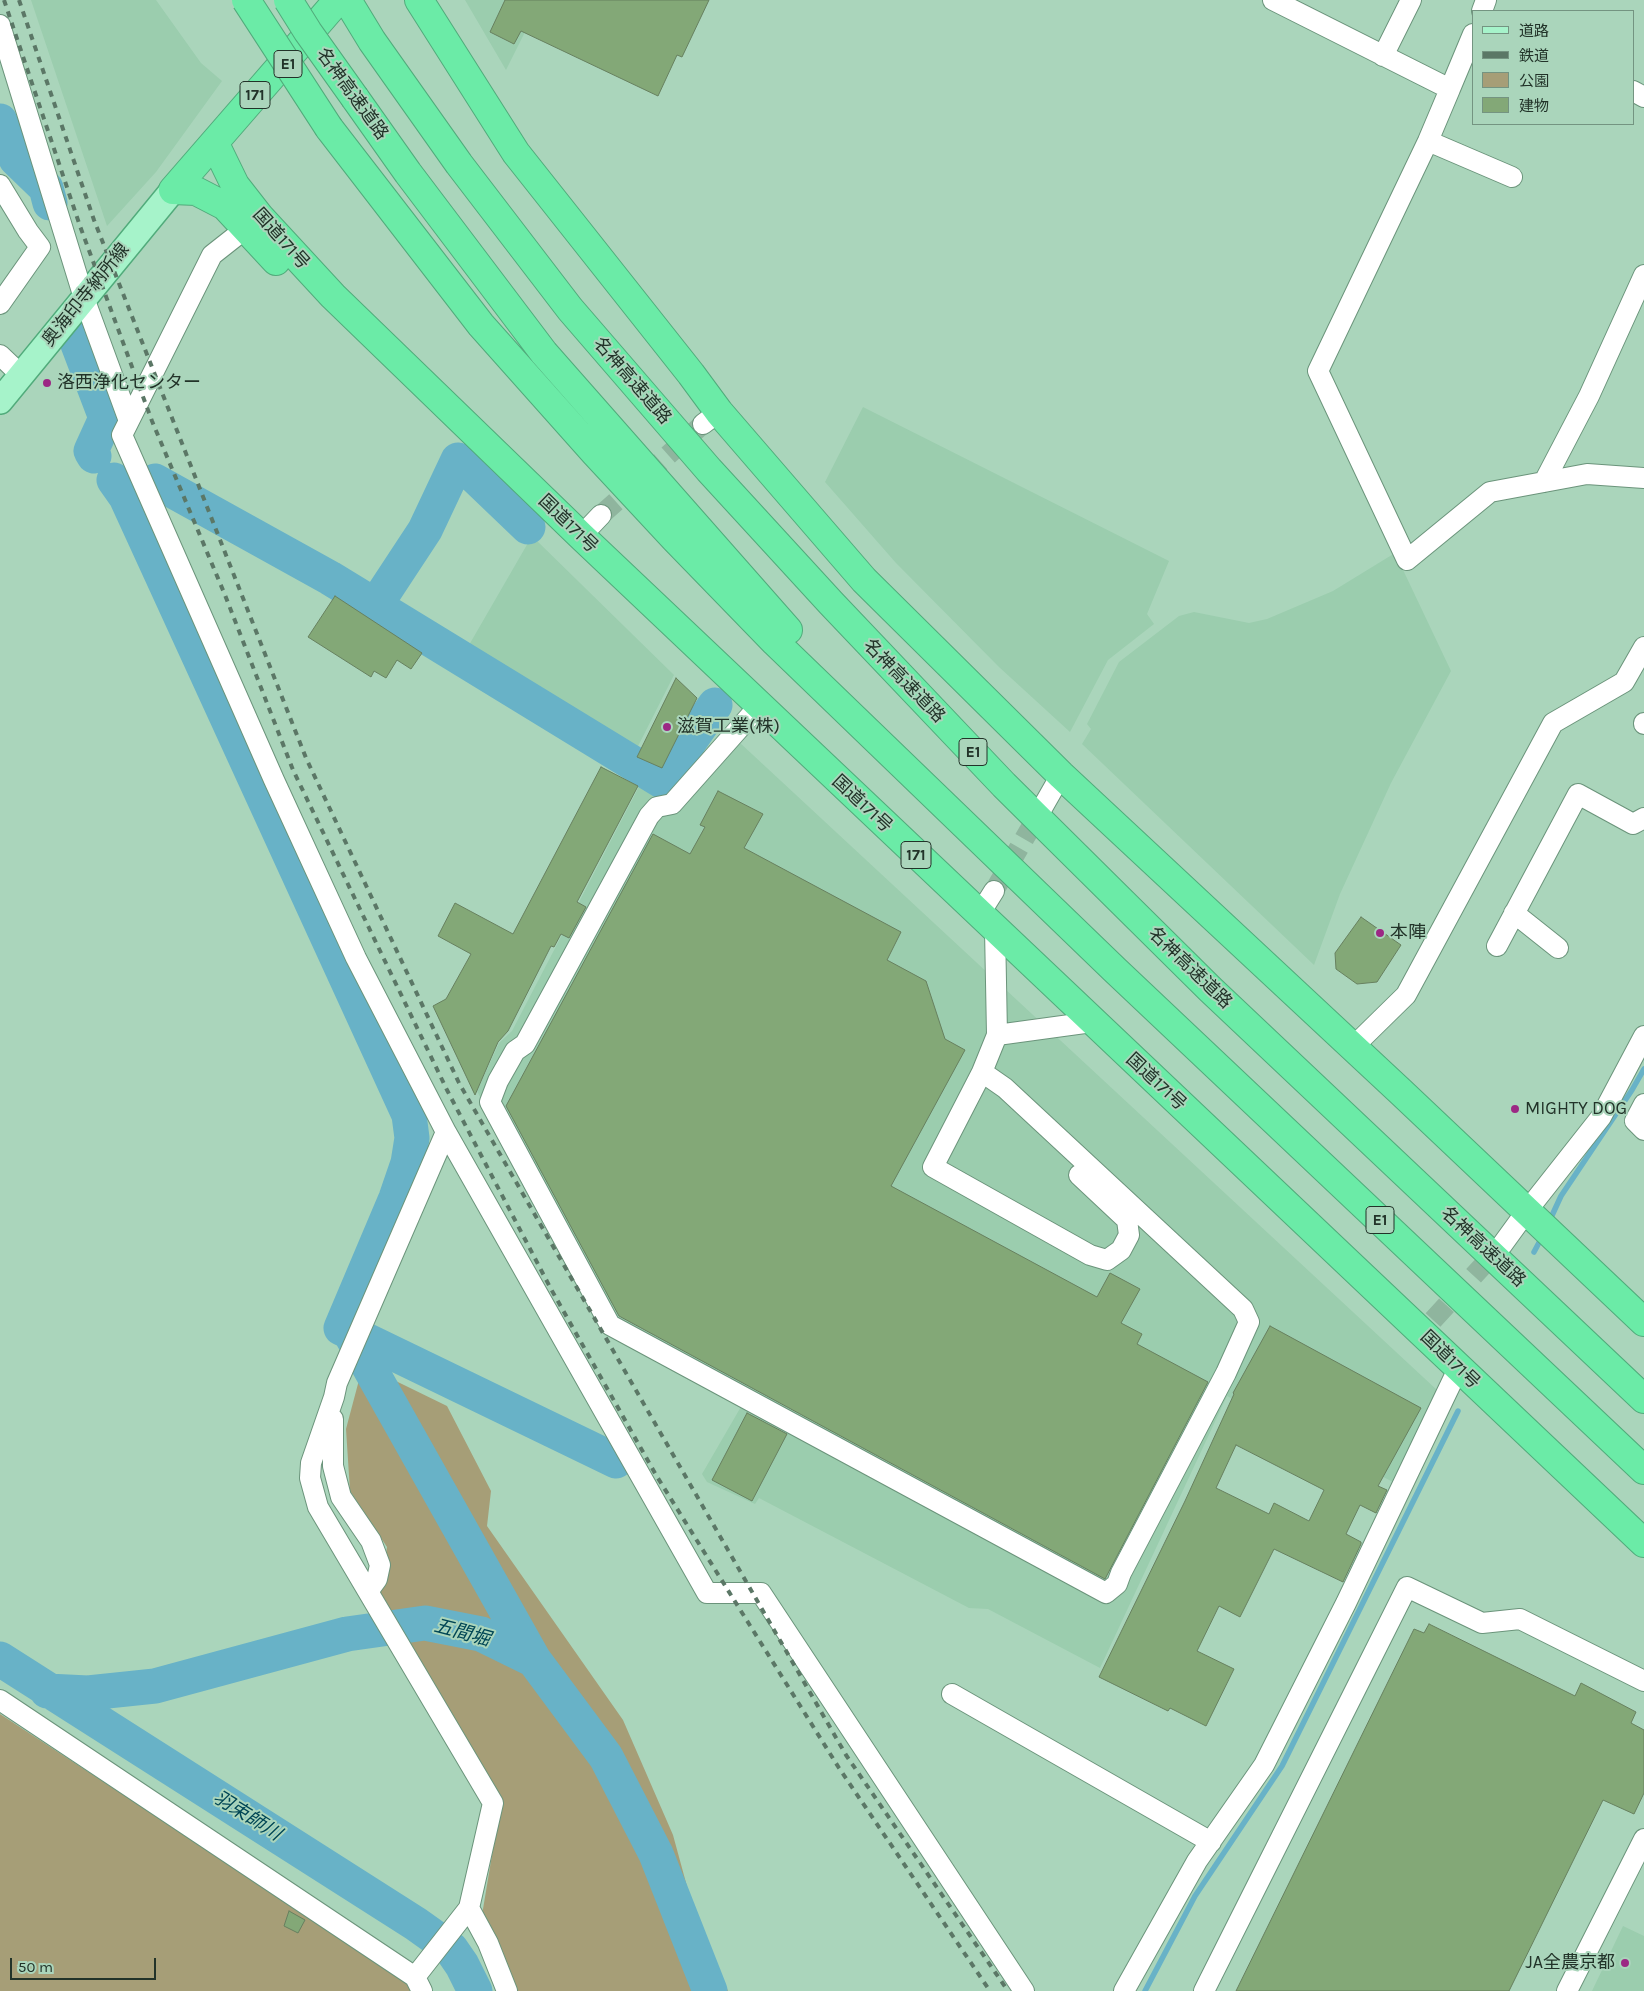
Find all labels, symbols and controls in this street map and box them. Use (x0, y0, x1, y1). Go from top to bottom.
legend (1472, 10, 1634, 125)
text: 道路 (1519, 22, 1549, 40)
street label: 名神高速道路 (312, 44, 392, 144)
text: 鉄道 (1519, 47, 1549, 65)
road number: E1 (274, 51, 302, 78)
text: 公園 (1519, 72, 1549, 90)
road number: 171 (240, 82, 270, 108)
text: 建物 (1519, 97, 1549, 115)
street label: 国道171号 (248, 204, 314, 274)
street label: 奥海印寺納所線 (38, 239, 134, 351)
street label: 名神高速道路 (588, 333, 676, 429)
place label: 洛西浄化センター (57, 372, 201, 394)
marker: 洛西浄化センター (41, 377, 53, 389)
street label: 国道171号 (534, 490, 602, 558)
street label: 名神高速道路 (859, 635, 949, 727)
place label: 滋賀工業(株) (677, 716, 780, 738)
marker: 滋賀工業(株) (661, 721, 673, 733)
road number: E1 (959, 739, 987, 766)
street label: 国道171号 (827, 771, 897, 837)
road number: 171 (901, 842, 931, 868)
place label: 本陣 (1390, 922, 1426, 944)
street label: 名神高速道路 (1144, 923, 1236, 1013)
marker: 本陣 (1374, 927, 1386, 939)
street label: 国道171号 (1121, 1049, 1191, 1115)
place label: MIGHTY DOG (1525, 1098, 1627, 1120)
marker: MIGHTY DOG (1509, 1103, 1521, 1115)
street label: 名神高速道路 (1436, 1202, 1530, 1292)
road number: E1 (1366, 1206, 1394, 1234)
street label: 国道171号 (1416, 1326, 1484, 1394)
water label: 五間堀 (432, 1615, 492, 1651)
water label: 羽束師川 (209, 1786, 285, 1846)
scale bar (12, 1948, 159, 1980)
place label: JA全農京都 (1525, 1952, 1615, 1974)
marker: JA全農京都 (1619, 1957, 1631, 1969)
text: 50 m (18, 1958, 53, 1976)

